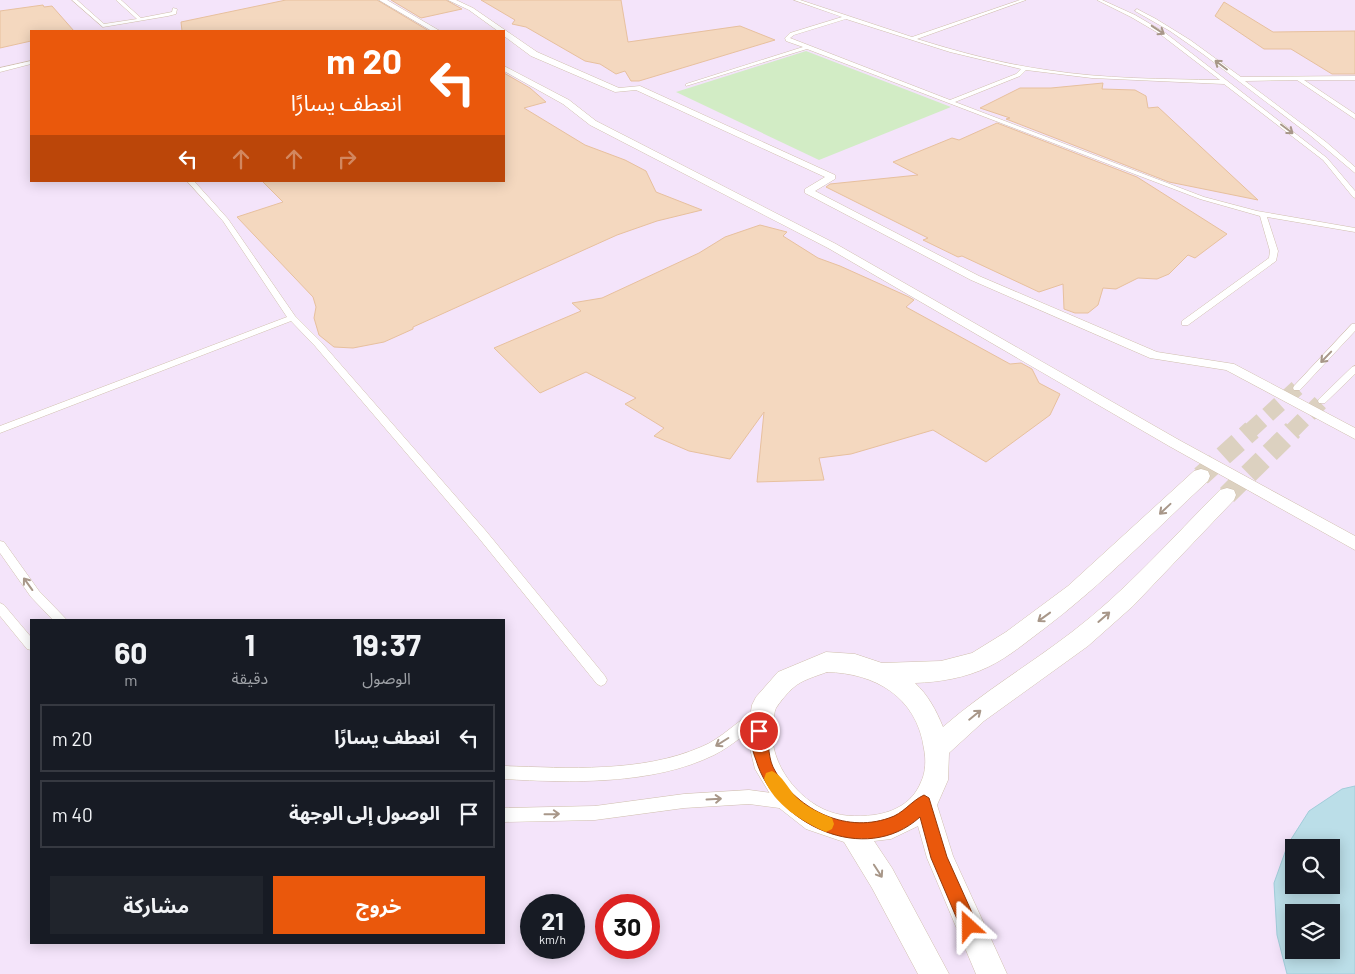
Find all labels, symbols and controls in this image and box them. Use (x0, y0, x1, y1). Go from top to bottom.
one-way arrow (1150, 25, 1164, 35)
text: 20 m (326, 39, 402, 81)
icon: left (420, 50, 485, 115)
one-way arrow (1214, 60, 1228, 70)
text: انعطف يسارًا (291, 89, 402, 115)
one-way arrow (1280, 123, 1293, 134)
icon: left (174, 145, 202, 173)
icon: ahead (227, 145, 255, 173)
icon: ahead (280, 145, 308, 173)
icon: right (333, 145, 361, 173)
one-way arrow (1320, 351, 1332, 363)
one-way arrow (1159, 503, 1172, 515)
one-way arrow (23, 578, 34, 591)
one-way arrow (1098, 611, 1111, 623)
one-way arrow (1037, 612, 1051, 622)
text: 1 (245, 626, 255, 662)
text: 19:37 (352, 626, 421, 662)
text: 60 (114, 634, 147, 670)
text: دقيقة (232, 668, 268, 687)
text: الوصول (362, 668, 411, 687)
text: m (124, 670, 137, 689)
pin (738, 710, 780, 752)
one-way arrow (968, 710, 981, 721)
icon: arrive (745, 717, 773, 745)
icon: left (455, 724, 483, 752)
text: انعطف يسارًا (334, 725, 440, 748)
text: 20 m (52, 727, 92, 750)
one-way arrow (716, 738, 730, 748)
one-way arrow (706, 795, 722, 804)
icon: arrive (455, 800, 483, 828)
text: الوصول إلى الوجهة (289, 801, 440, 824)
text: 40 m (52, 803, 93, 826)
one-way arrow (544, 809, 560, 819)
map controls (1285, 839, 1340, 959)
button: search (1285, 839, 1340, 894)
one-way arrow (873, 864, 883, 878)
button: مشاركة (50, 876, 263, 934)
button: خروج (273, 876, 485, 934)
speed limit sign: 30 (595, 894, 660, 959)
position arrow (942, 899, 994, 951)
button: layers (1285, 904, 1340, 959)
text: 21 (541, 905, 564, 935)
text: km/h (539, 932, 566, 946)

